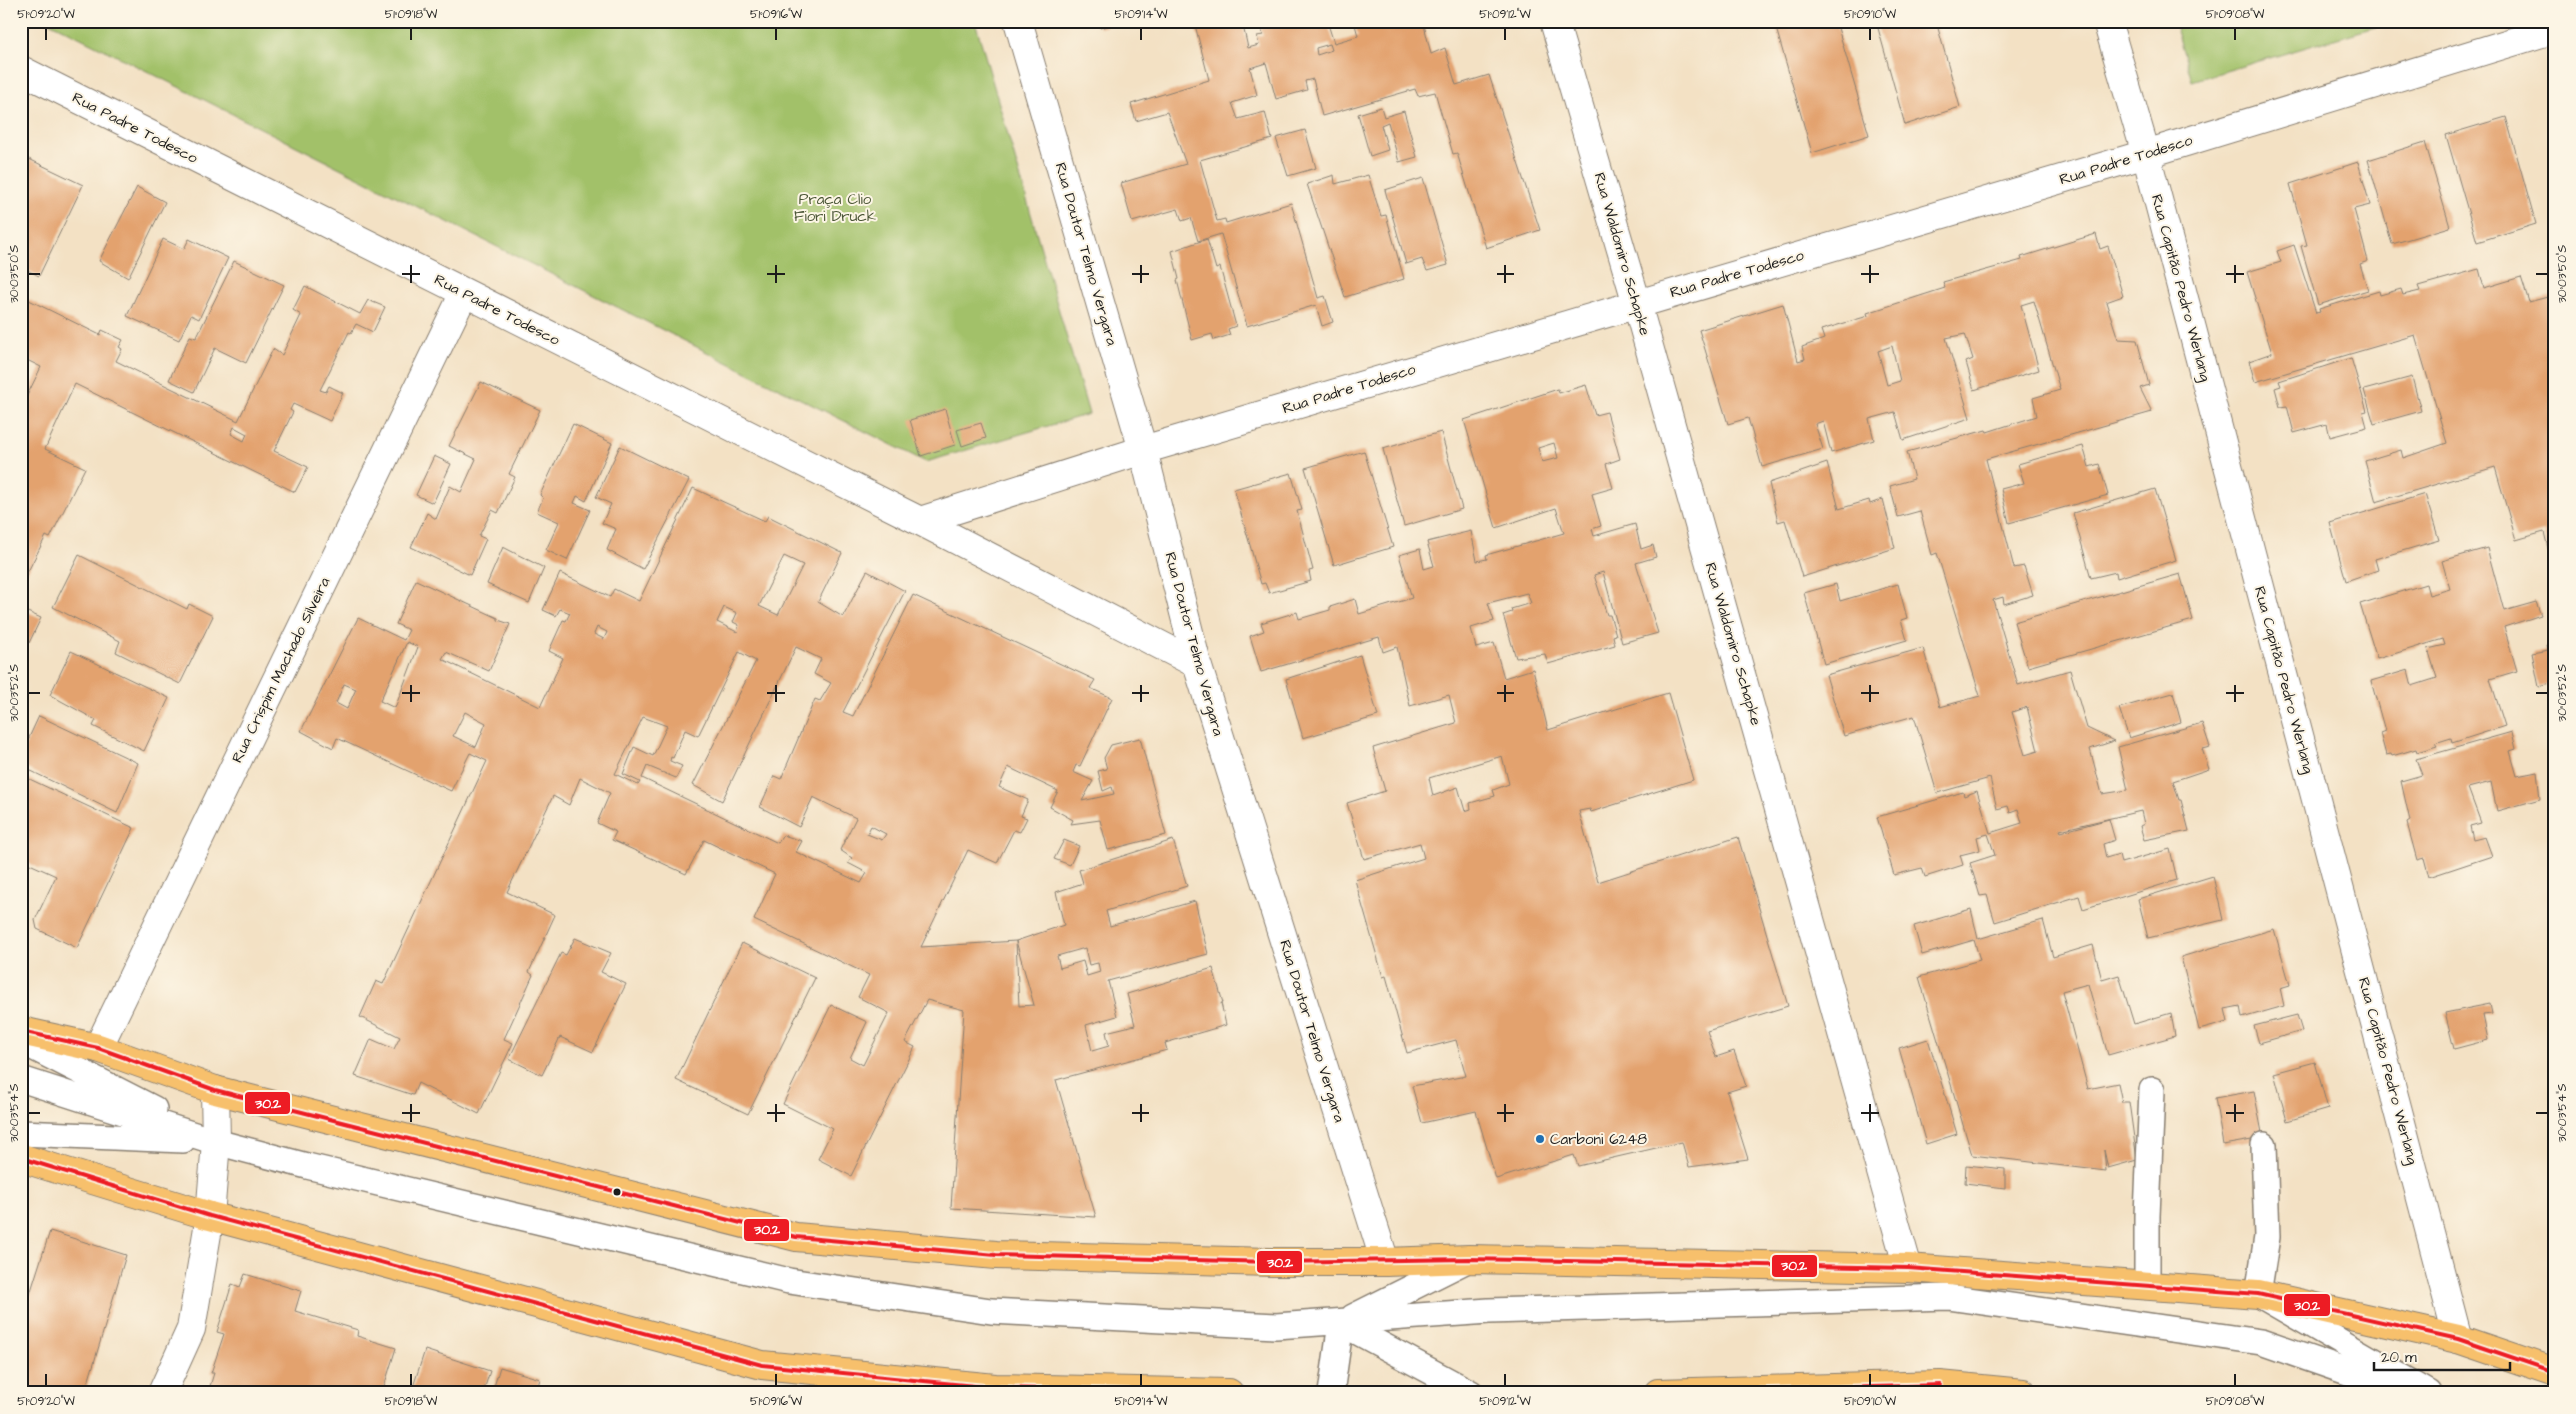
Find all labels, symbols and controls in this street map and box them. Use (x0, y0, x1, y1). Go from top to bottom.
text: 51°09'20"W (17, 6, 76, 23)
text: 51°09'18"W (385, 6, 438, 23)
text: 51°09'16"W (750, 6, 803, 23)
text: 51°09'14"W (1115, 6, 1168, 23)
text: 51°09'12"W (1479, 6, 1531, 23)
text: 51°09'10"W (1844, 6, 1897, 23)
text: 51°09'08"W (2206, 6, 2265, 23)
street label: Rua Padre Todesco (69, 87, 202, 169)
street label: Rua Padre Todesco (2057, 130, 2196, 190)
street label: Rua Doutor Telmo Vergara (1049, 160, 1122, 349)
street label: Rua Waldomiro Schapke (1589, 170, 1655, 338)
park label: Praça Clio Fiori Druck (794, 189, 876, 227)
street label: Rua Capitão Pedro Werlang (2145, 192, 2216, 384)
text: 30°03'50"S (6, 244, 23, 303)
text: 30°03'50"S (2554, 244, 2571, 303)
street label: Rua Padre Todesco (1668, 245, 1807, 303)
street label: Rua Padre Todesco (431, 269, 564, 351)
street label: Rua Padre Todesco (1280, 359, 1419, 419)
street label: Rua Doutor Telmo Vergara (1158, 550, 1229, 739)
street label: Rua Waldomiro Schapke (1700, 560, 1766, 728)
street label: Rua Crispim Machado Silveira (227, 573, 335, 766)
street label: Rua Capitão Pedro Werlang (2248, 584, 2319, 776)
text: 30°03'52"S (6, 664, 23, 722)
text: 30°03'52"S (2554, 664, 2571, 722)
street label: Rua Doutor Telmo Vergara (1273, 937, 1350, 1125)
street label: Rua Capitão Pedro Werlang (2352, 975, 2423, 1167)
text: 30°03'54"S (6, 1083, 23, 1143)
text: 30°03'54"S (2554, 1083, 2571, 1143)
line badge: 30.2 (244, 1091, 291, 1115)
text: 30.2 (254, 1094, 282, 1114)
place label: Carboni 6248 (1550, 1129, 1647, 1150)
marker: Carboni 6248 (1534, 1133, 1546, 1145)
unlabelled marker (612, 1187, 622, 1197)
line badge: 30.2 (743, 1218, 790, 1242)
text: 30.2 (753, 1220, 781, 1240)
line badge: 30.2 (1256, 1250, 1303, 1274)
text: 30.2 (1266, 1253, 1294, 1273)
line badge: 30.2 (1771, 1254, 1818, 1278)
text: 30.2 (1780, 1256, 1808, 1276)
line badge: 30.2 (2283, 1293, 2331, 1317)
text: 30.2 (2293, 1296, 2321, 1316)
scale bar (2374, 1339, 2510, 1371)
text: 20 m (2381, 1347, 2417, 1368)
text: 51°09'20"W (17, 1393, 76, 1410)
text: 51°09'18"W (385, 1393, 438, 1410)
text: 51°09'16"W (750, 1393, 803, 1410)
text: 51°09'14"W (1115, 1393, 1168, 1410)
text: 51°09'12"W (1479, 1393, 1531, 1410)
text: 51°09'10"W (1844, 1393, 1897, 1410)
text: 51°09'08"W (2206, 1393, 2265, 1410)

